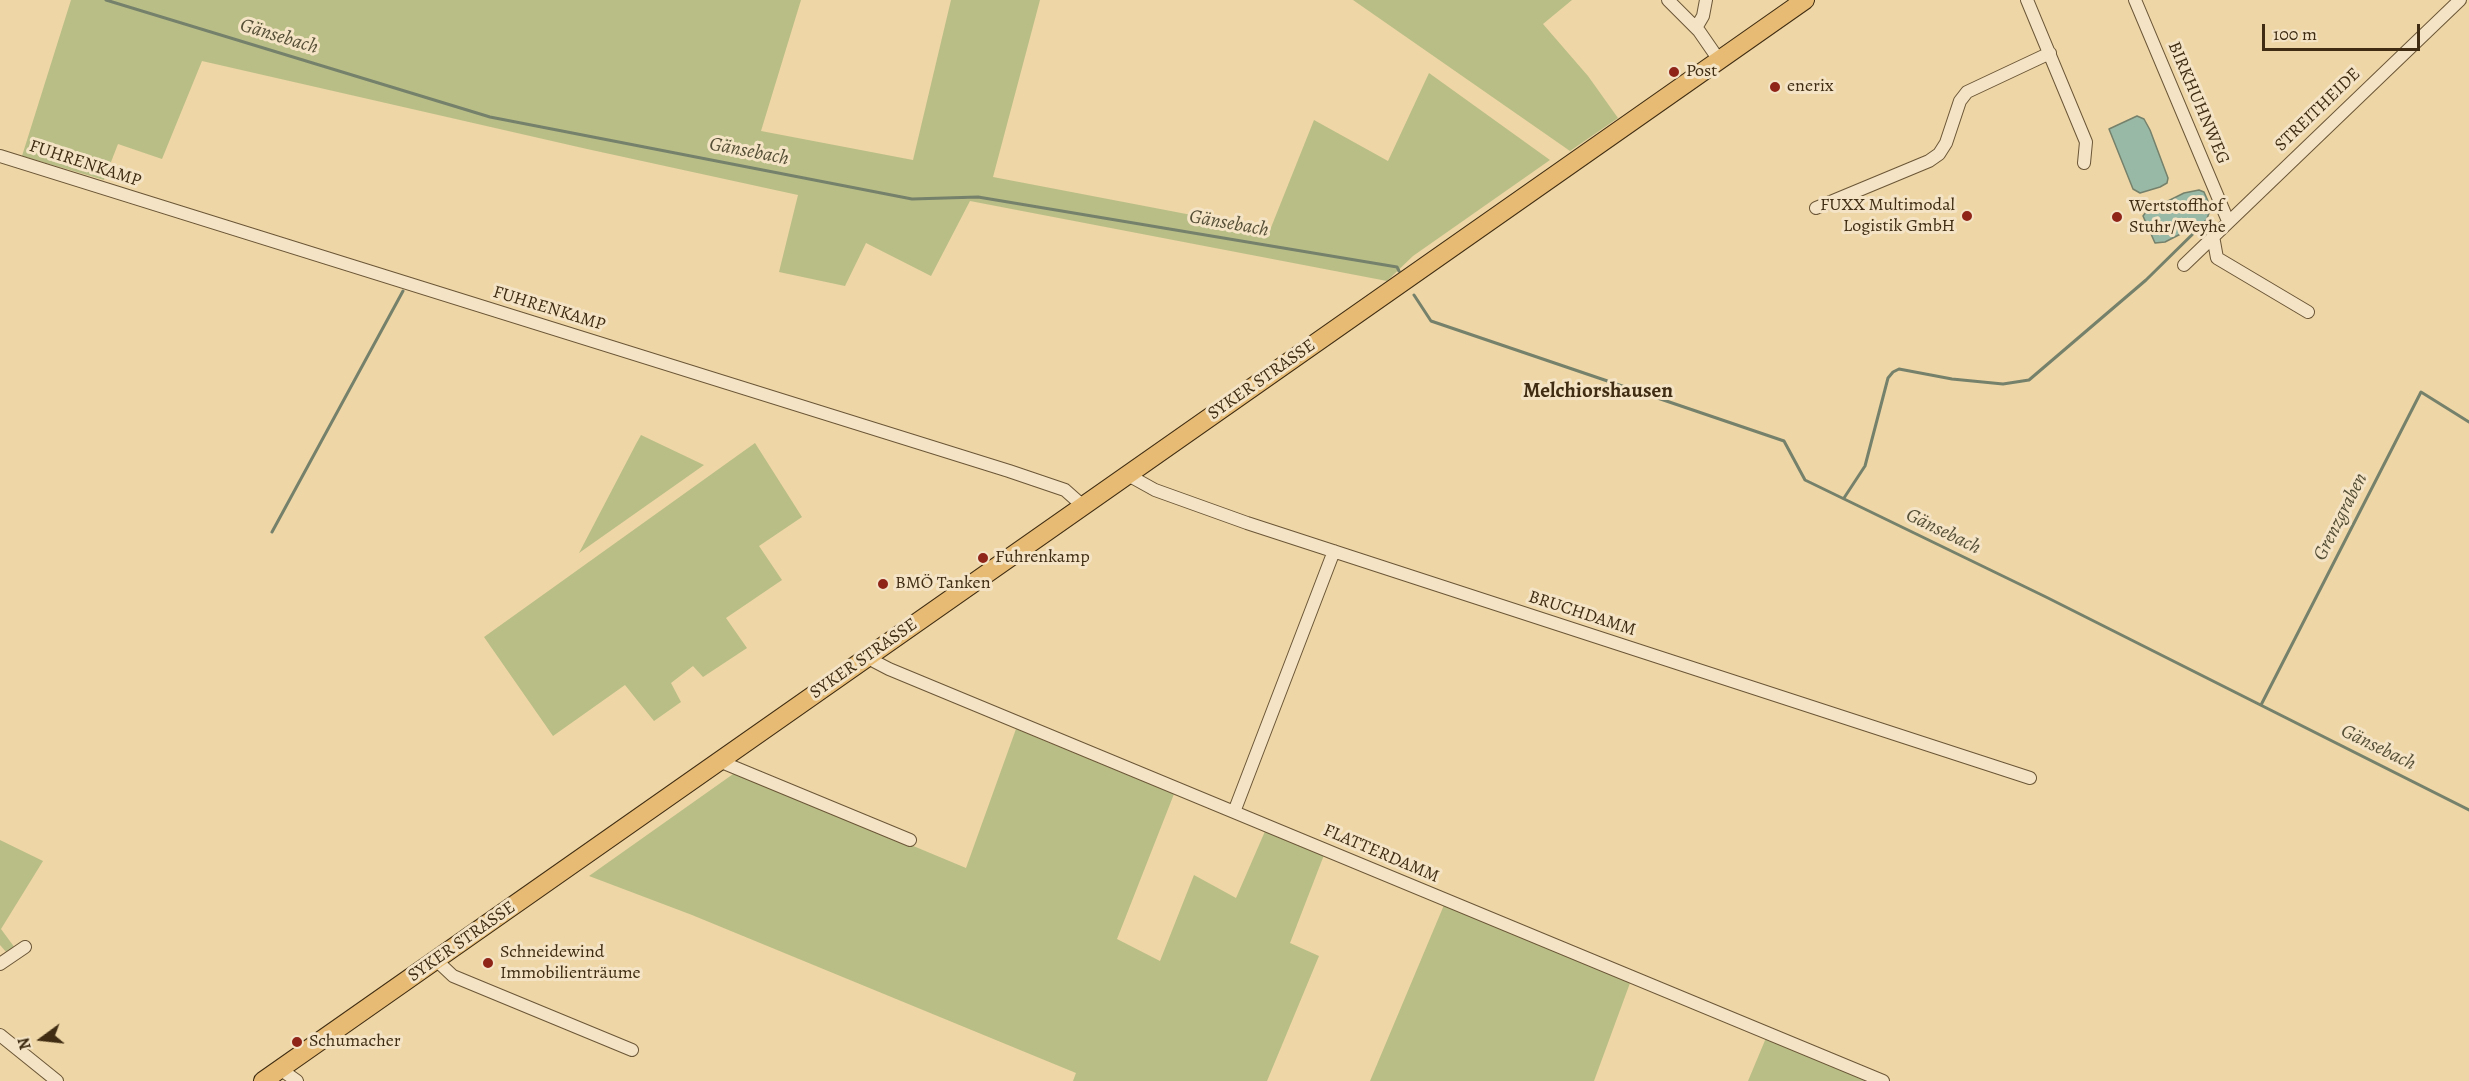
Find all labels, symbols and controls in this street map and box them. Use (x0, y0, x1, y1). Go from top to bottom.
scale bar (2265, 12, 2422, 50)
water label: Gänsebach (237, 14, 321, 60)
text: 100 m (2273, 22, 2317, 46)
street label: BIRKHUHNWEG (2162, 39, 2234, 167)
place label: Post (1686, 61, 1717, 83)
street label: STREITHEIDE (2271, 64, 2365, 156)
marker: Post (1667, 65, 1681, 79)
place label: enerix (1787, 76, 1834, 98)
marker: enerix (1768, 80, 1782, 94)
water label: Gänsebach (707, 133, 791, 171)
street label: FUHRENKAMP (26, 136, 144, 192)
place label: FUXX Multimodal Logistik GmbH (1820, 195, 1955, 238)
place label: Wertstoffhof Stuhr/Weyhe (2129, 196, 2226, 238)
water label: Gänsebach (1187, 205, 1271, 243)
marker: FUXX Multimodal Logistik GmbH (1960, 209, 1974, 223)
marker: Wertstoffhof Stuhr/Weyhe (2110, 210, 2124, 224)
street label: FUHRENKAMP (490, 282, 608, 336)
street label: SYKER STRASSE (1204, 335, 1320, 425)
district label: Melchiorshausen (1523, 379, 1673, 405)
water label: Grenzgraben (2309, 469, 2373, 565)
water label: Gänsebach (1902, 504, 1984, 560)
place label: Fuhrenkamp (995, 547, 1090, 569)
marker: Fuhrenkamp (976, 551, 990, 565)
place label: BMÖ Tanken (895, 573, 991, 595)
marker: BMÖ Tanken (876, 577, 890, 591)
street label: BRUCHDAMM (1525, 586, 1639, 642)
street label: SYKER STRASSE (806, 614, 922, 704)
water label: Gänsebach (2337, 720, 2419, 776)
street label: FLATTERDAMM (1320, 820, 1442, 888)
street label: SYKER STRASSE (404, 897, 520, 987)
place label: Schneidewind Immobilienträume (500, 942, 641, 984)
marker: Schneidewind Immobilienträume (481, 956, 495, 970)
north arrow (12, 1009, 72, 1069)
place label: Schumacher (309, 1031, 401, 1053)
text: N (12, 1035, 37, 1052)
marker: Schumacher (290, 1035, 304, 1049)

